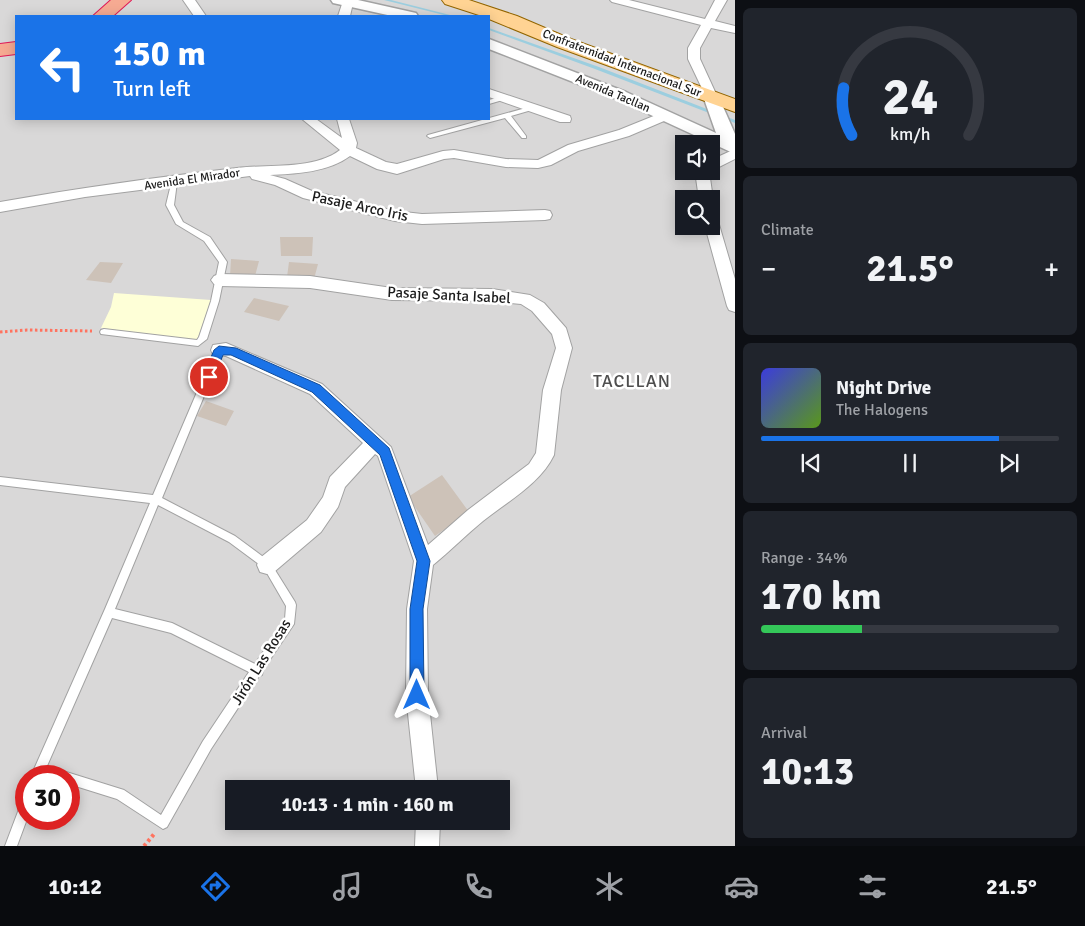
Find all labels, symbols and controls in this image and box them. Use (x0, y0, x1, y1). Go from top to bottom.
street label: Confraternidad Internacional Sur (540, 26, 704, 101)
text: 150 m (113, 32, 206, 75)
icon: left (30, 35, 95, 100)
text: 24 (882, 65, 938, 129)
street label: Avenida Tacllan (573, 71, 652, 116)
text: Turn left (113, 75, 191, 102)
text: km/h (890, 123, 930, 145)
map controls (675, 135, 720, 235)
button: sound (675, 135, 720, 180)
street label: Avenida El Mirador (143, 165, 242, 194)
street label: Pasaje Arco Iris (310, 187, 410, 225)
button: search (675, 190, 720, 235)
text: Climate (761, 220, 814, 240)
text: 21.5° (866, 245, 954, 292)
text: − (761, 252, 776, 286)
text: + (1044, 252, 1059, 286)
street label: Pasaje Santa Isabel (387, 283, 511, 307)
pin (188, 356, 230, 398)
icon: arrive (195, 363, 223, 391)
district label: TACLLAN (593, 370, 671, 392)
text: Night Drive (836, 376, 931, 400)
text: The Halogens (836, 400, 928, 420)
icon: previous (797, 449, 825, 477)
icon: pause (896, 449, 924, 477)
icon: next (995, 449, 1023, 477)
text: Range · 34% (761, 548, 847, 568)
text: 170 km (761, 573, 882, 620)
street label: Jirón Las Rosas (227, 615, 295, 708)
position arrow (390, 668, 442, 720)
text: Arrival (761, 723, 807, 743)
text: 10:13 (761, 748, 854, 795)
speed limit sign: 30 (15, 765, 80, 830)
text: 10:13 · 1 min · 160 m (281, 793, 454, 817)
icon: directions (198, 869, 233, 904)
icon: music (330, 869, 365, 904)
icon: phone (461, 869, 496, 904)
icon: climate (592, 869, 627, 904)
icon: car (724, 869, 759, 904)
icon: filters (855, 869, 890, 904)
text: 10:12 (48, 873, 102, 900)
text: 21.5° (986, 873, 1037, 900)

